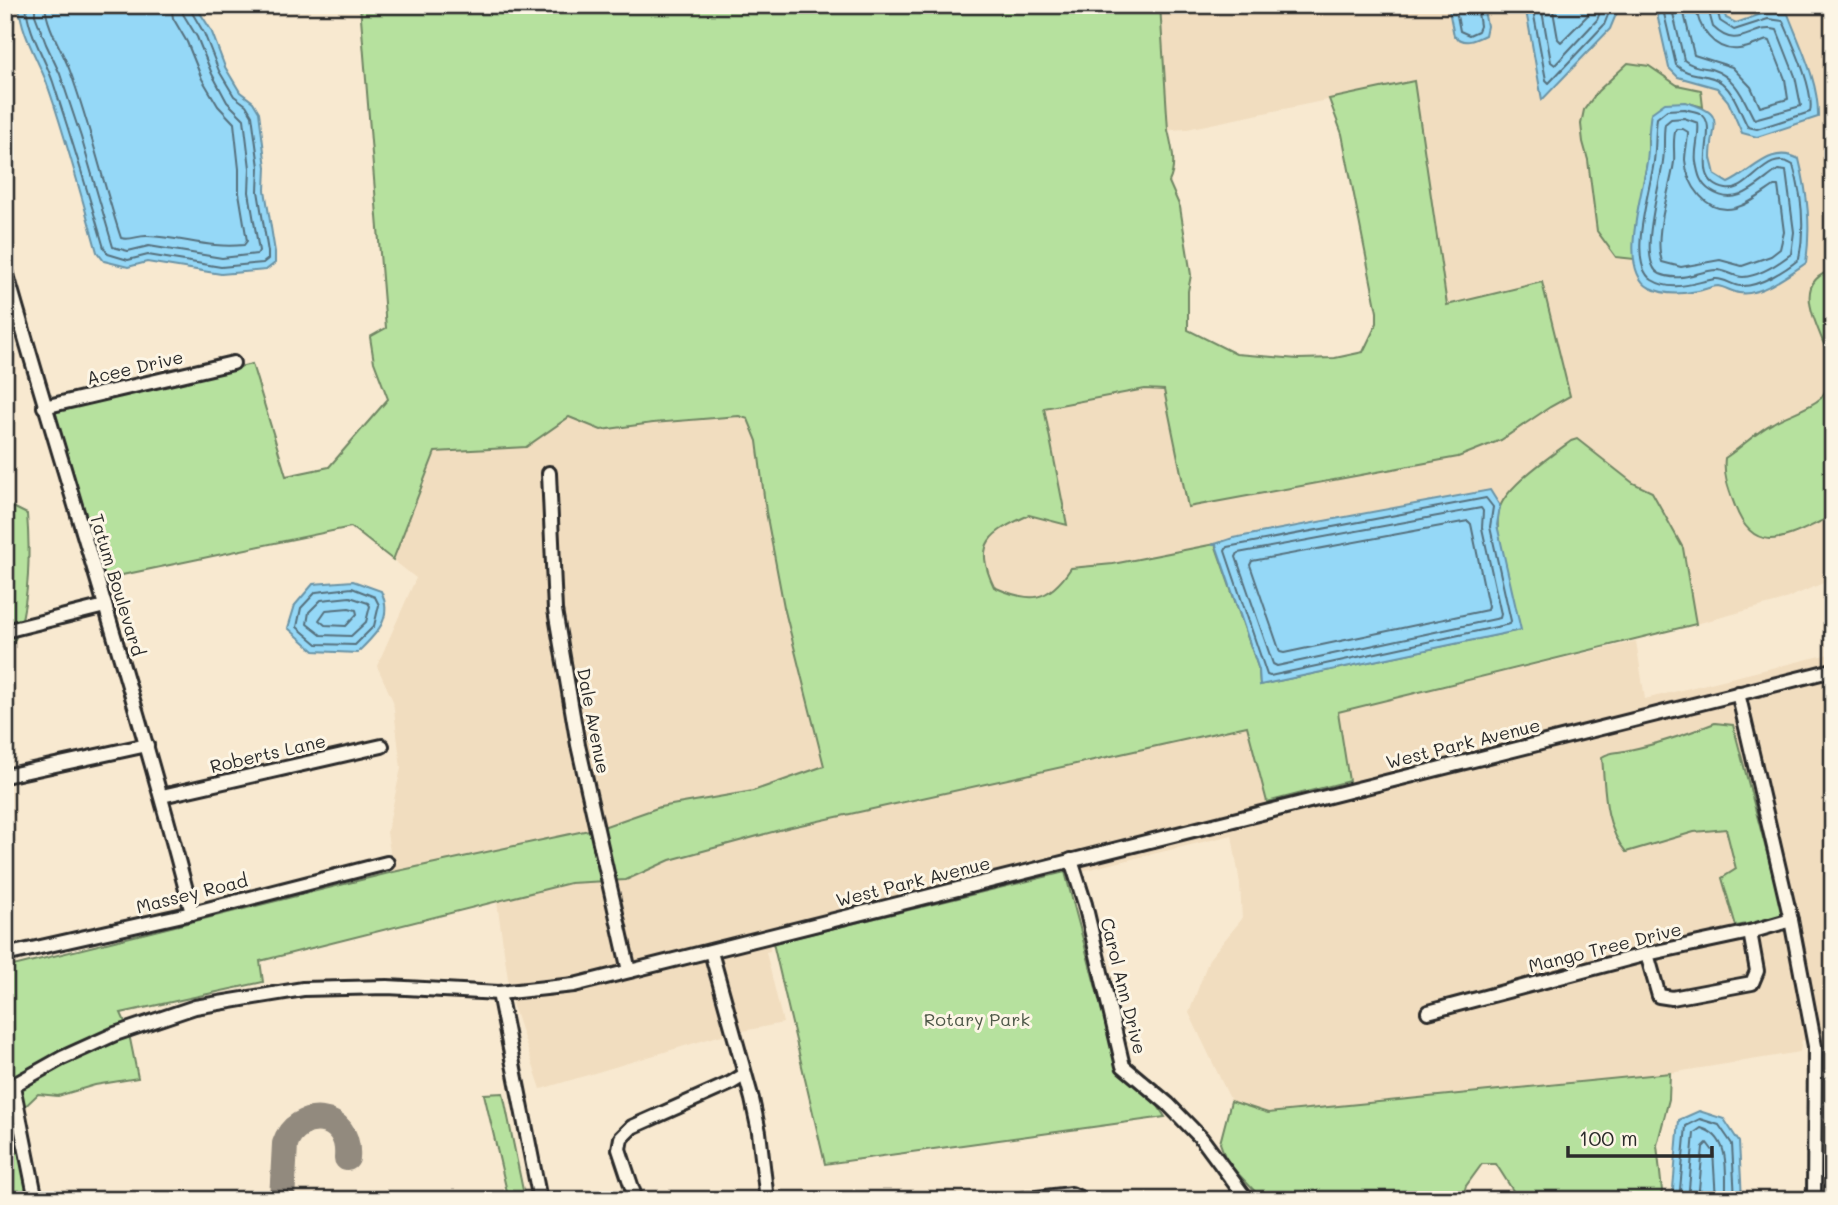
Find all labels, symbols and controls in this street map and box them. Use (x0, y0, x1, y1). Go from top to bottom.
street label: Acee Drive (84, 344, 186, 390)
street label: Tatum Boulevard (85, 511, 151, 659)
street label: Dale Avenue (572, 666, 616, 776)
street label: West Park Avenue (1383, 712, 1542, 774)
street label: Roberts Lane (208, 728, 328, 778)
street label: West Park Avenue (833, 850, 992, 912)
street label: Massey Road (133, 868, 250, 918)
street label: Carol Ann Drive (1095, 915, 1153, 1056)
street label: Mango Tree Drive (1526, 916, 1684, 978)
park label: Rotary Park (924, 1007, 1030, 1031)
scale bar (1568, 1114, 1712, 1158)
text: 100 m (1579, 1124, 1638, 1151)

